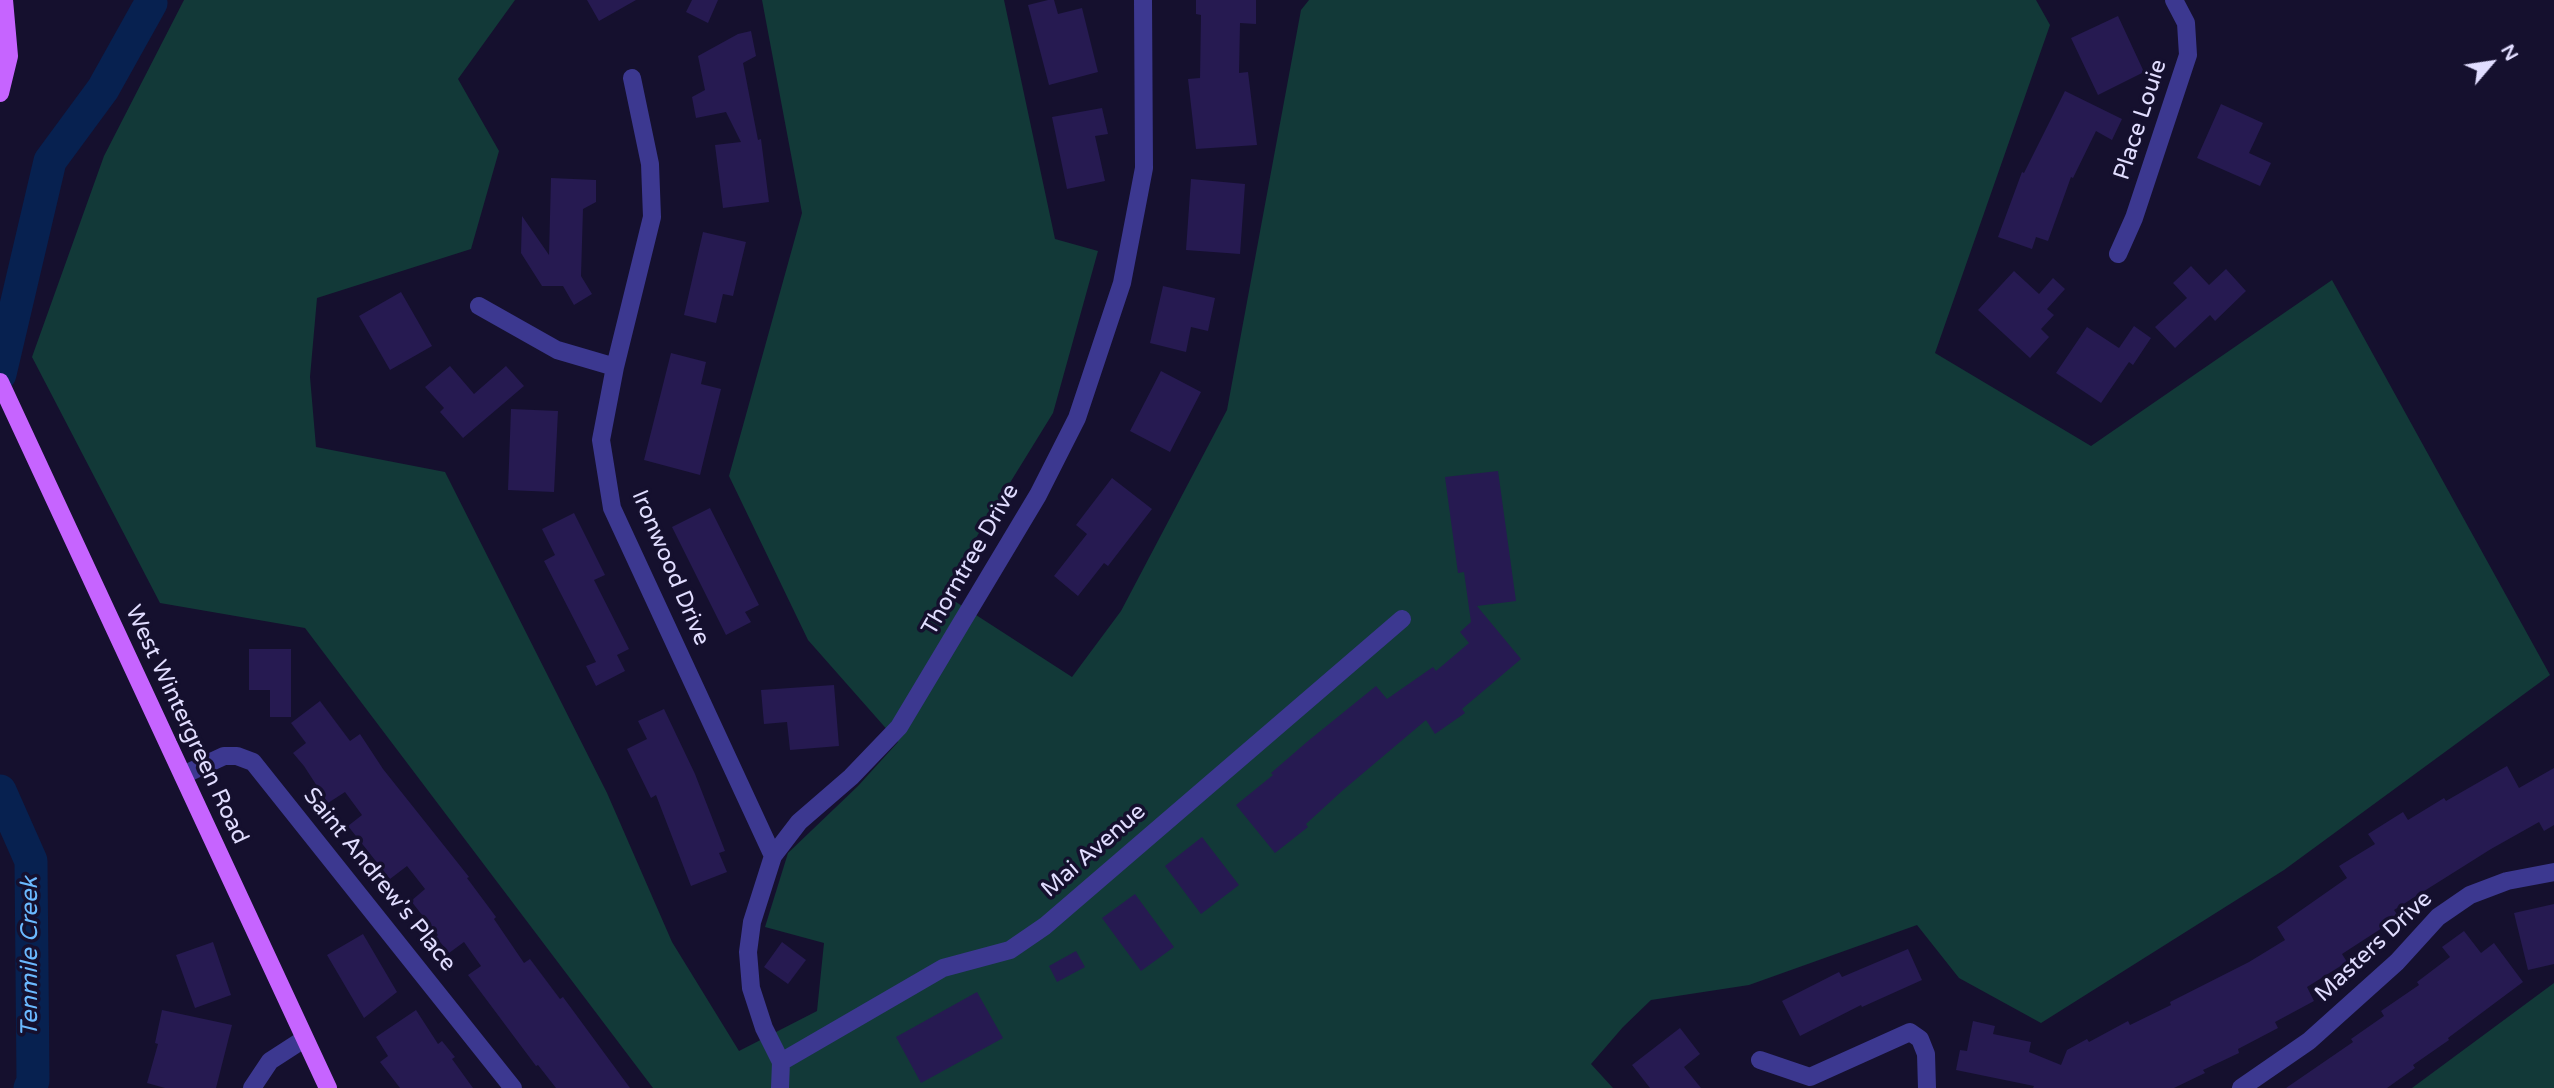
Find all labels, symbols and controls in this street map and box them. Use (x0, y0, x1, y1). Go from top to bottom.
north arrow (2456, 28, 2526, 98)
text: N (2496, 41, 2523, 65)
street label: Place Louie (2109, 56, 2173, 184)
street label: Thorntree Drive (916, 479, 1026, 641)
street label: Ironwood Drive (625, 486, 715, 650)
street label: West Wintergreen Road (118, 601, 254, 849)
street label: Saint Andrew's Place (297, 783, 461, 977)
street label: Mai Avenue (1036, 798, 1152, 904)
water label: Tenmile Creek (17, 877, 45, 1037)
street label: Masters Drive (2310, 886, 2438, 1008)

